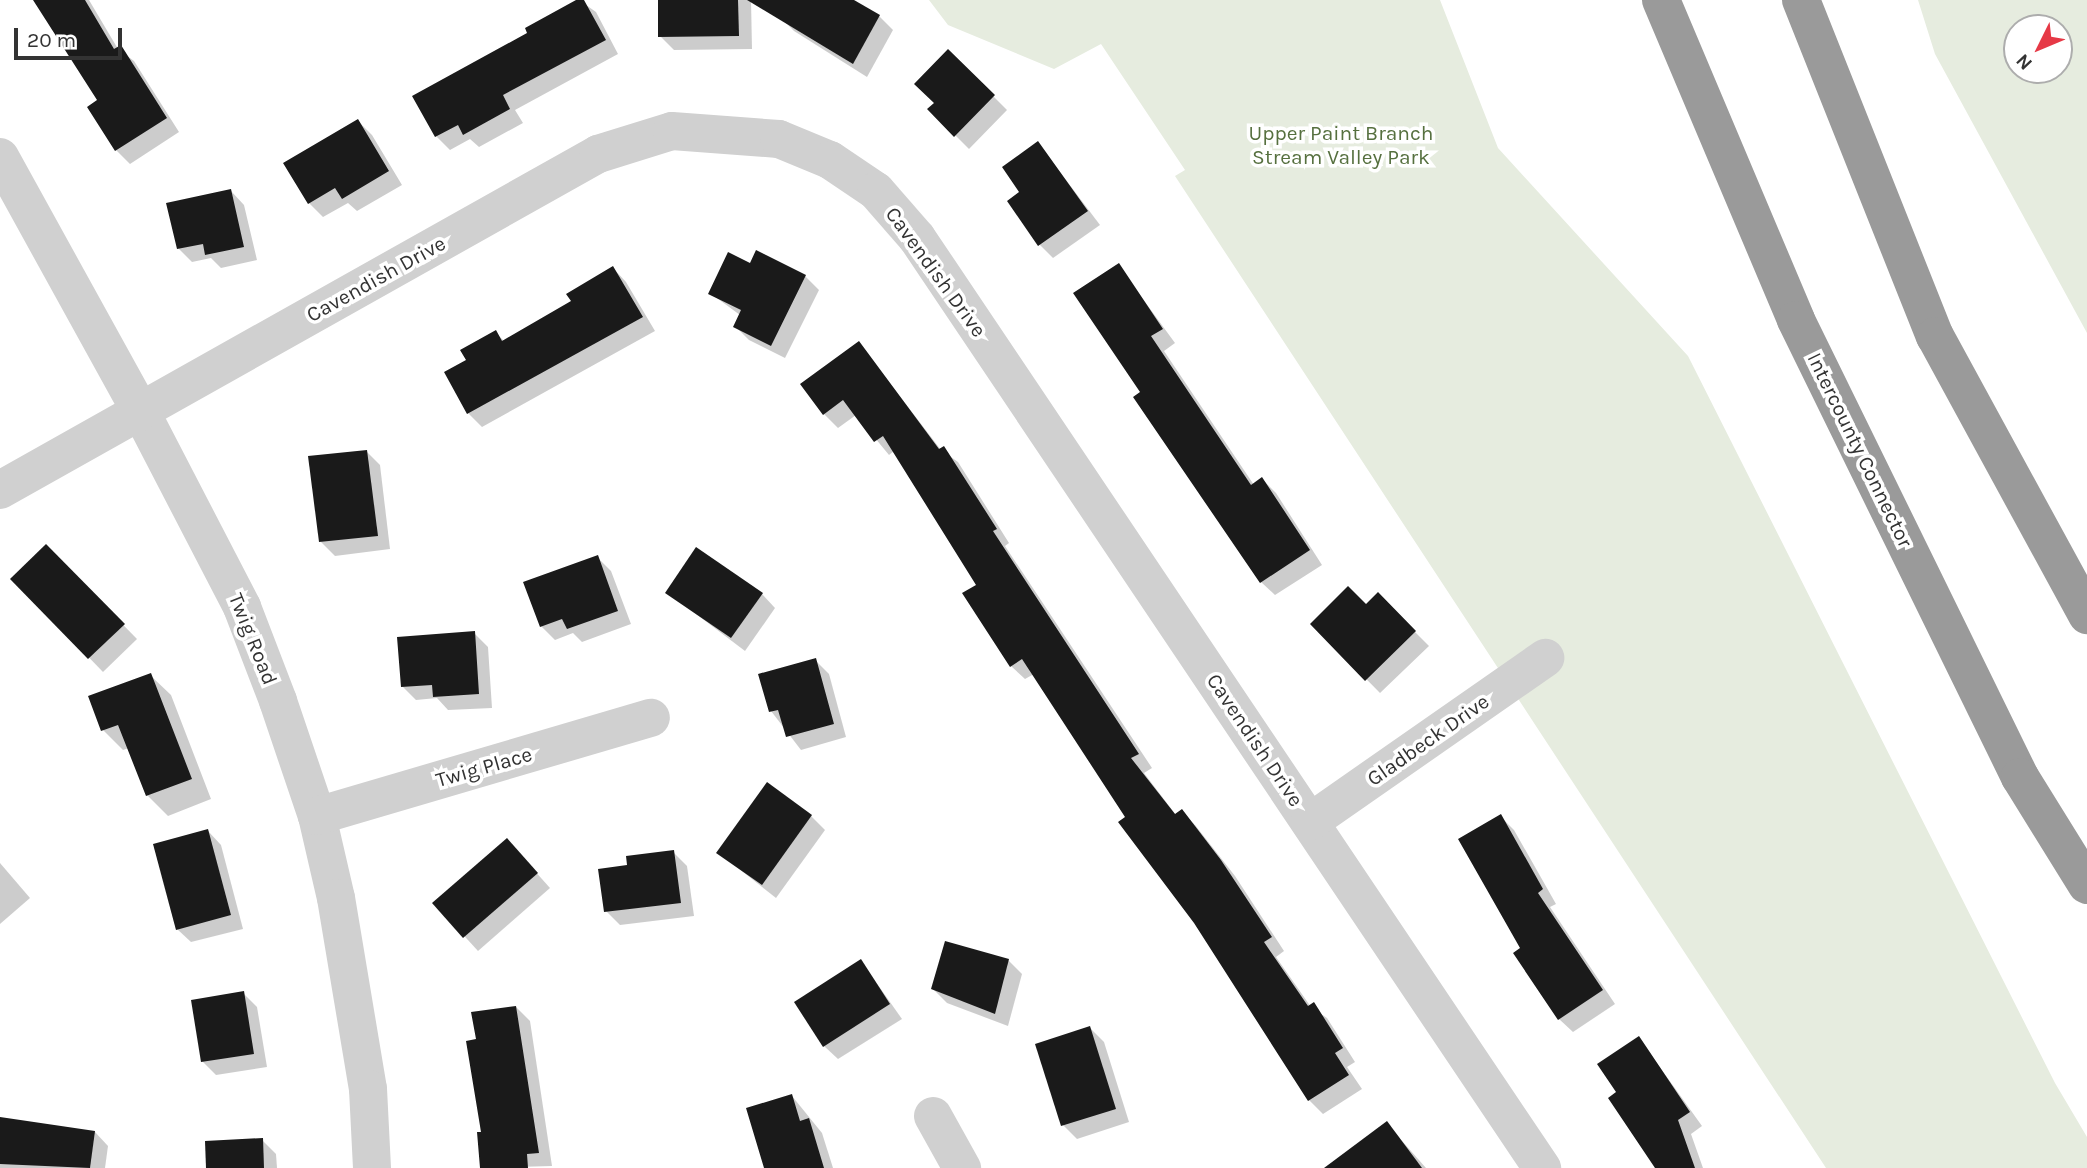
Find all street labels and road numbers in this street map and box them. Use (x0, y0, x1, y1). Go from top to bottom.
street label: Cavendish Drive (880, 202, 992, 342)
street label: Cavendish Drive (302, 230, 450, 328)
street label: Intercounty Connector (1802, 349, 1918, 551)
street label: Twig Road (223, 589, 283, 689)
street label: Cavendish Drive (1201, 669, 1309, 811)
street label: Gladbeck Drive (1362, 689, 1494, 791)
street label: Twig Place (433, 741, 535, 793)

